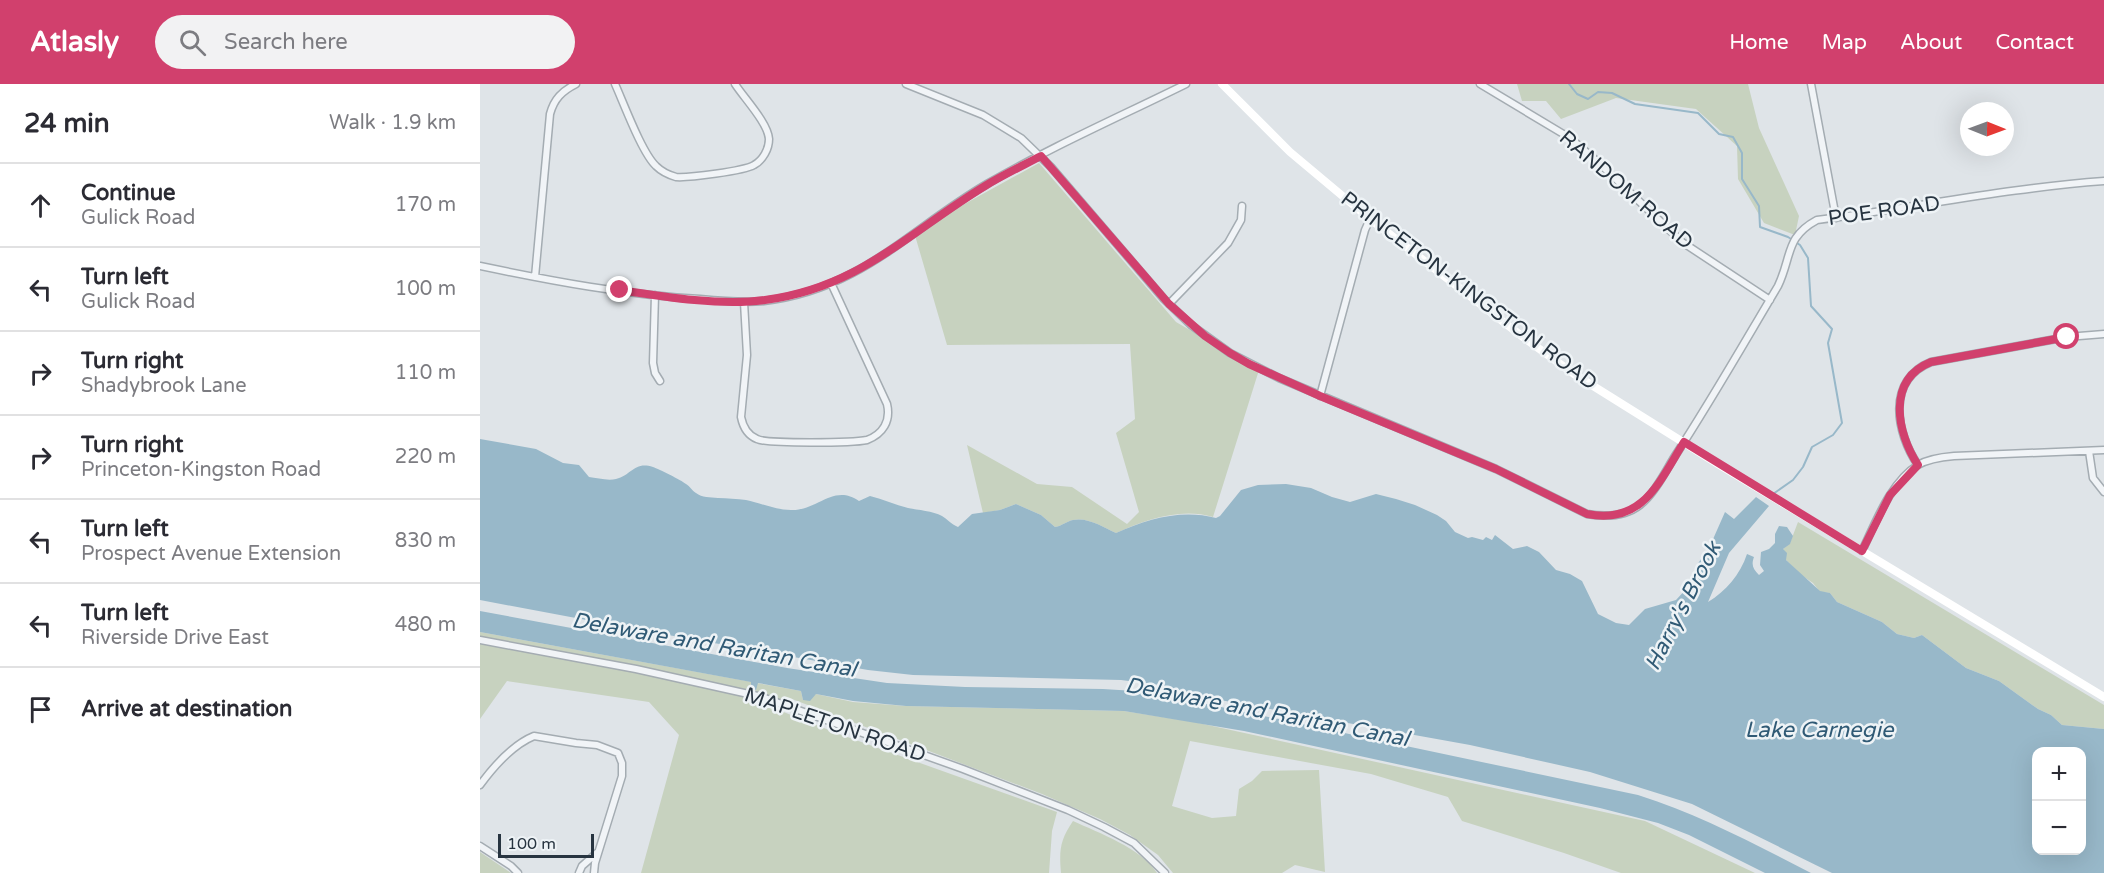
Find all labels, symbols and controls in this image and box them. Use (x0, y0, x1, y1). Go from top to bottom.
search box (155, 15, 575, 69)
text: Atlasly (30, 25, 119, 59)
icon: search (176, 26, 209, 59)
text: Search here (224, 29, 348, 55)
text: Home (1729, 30, 1789, 55)
text: Map (1822, 30, 1867, 55)
text: About (1900, 30, 1962, 55)
text: Contact (1995, 30, 2074, 55)
north arrow (1960, 102, 2014, 156)
text: 24 min (24, 108, 110, 139)
text: Walk · 1.9 km (329, 111, 456, 135)
street label: RANDOM ROAD (1554, 125, 1698, 255)
text: Continue (81, 180, 176, 206)
street label: PRINCETON-KINGSTON ROAD (1336, 186, 1602, 396)
icon: ahead (24, 189, 57, 222)
street label: POE ROAD (1826, 191, 1942, 231)
text: 170 m (395, 193, 456, 217)
text: Gulick Road (81, 206, 195, 230)
text: Turn left (81, 264, 169, 290)
icon: left (24, 273, 57, 306)
route end (606, 276, 632, 302)
text: 100 m (395, 277, 456, 301)
text: Gulick Road (81, 290, 195, 314)
route start (2053, 323, 2079, 349)
text: Turn right (81, 348, 183, 374)
icon: right (24, 357, 57, 390)
text: 110 m (395, 361, 456, 385)
text: Shadybrook Lane (81, 374, 247, 398)
text: Turn right (81, 432, 183, 458)
icon: right (24, 441, 57, 474)
text: 220 m (395, 445, 456, 469)
text: Princeton-Kingston Road (81, 458, 321, 482)
text: Turn left (81, 516, 169, 542)
icon: left (24, 525, 57, 558)
text: 830 m (395, 529, 456, 553)
water label: Harry's Brook (1639, 536, 1727, 675)
text: Prospect Avenue Extension (81, 542, 341, 566)
text: Turn left (81, 600, 169, 626)
water label: Delaware and Raritan Canal (570, 607, 861, 683)
icon: left (24, 609, 57, 642)
text: 480 m (395, 613, 456, 637)
text: Riverside Drive East (81, 626, 269, 650)
water label: Delaware and Raritan Canal (1123, 672, 1413, 753)
street label: MAPLETON ROAD (741, 682, 929, 768)
icon: arrive (24, 693, 57, 726)
text: Arrive at destination (81, 696, 292, 722)
water label: Lake Carnegie (1745, 717, 1895, 743)
map controls (2032, 747, 2086, 855)
button: + (2032, 747, 2086, 801)
button: − (2032, 801, 2086, 855)
scale bar (498, 831, 594, 858)
text: 100 m (507, 834, 556, 854)

